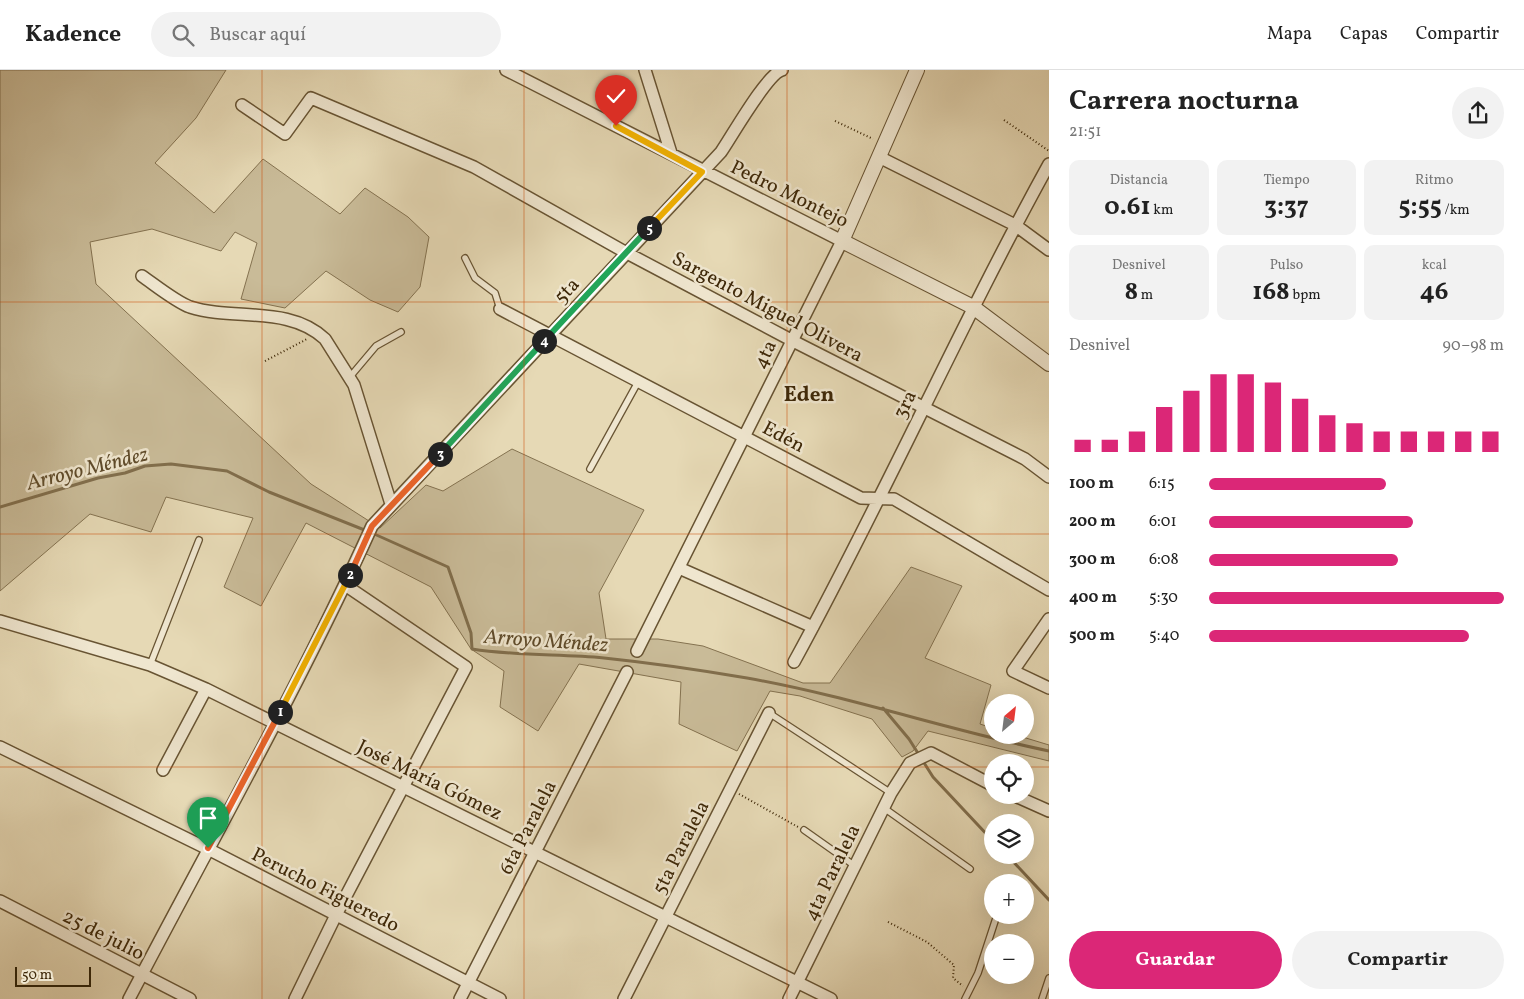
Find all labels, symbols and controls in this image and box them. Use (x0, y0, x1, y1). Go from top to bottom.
search box (151, 12, 501, 57)
text: Kadence (25, 18, 121, 52)
icon: search (169, 21, 197, 49)
text: Buscar aquí (209, 22, 306, 48)
text: Mapa (1267, 22, 1312, 47)
text: Capas (1340, 22, 1388, 47)
text: Compartir (1416, 22, 1499, 47)
pin (595, 75, 637, 126)
icon: check (602, 82, 630, 110)
text: Carrera nocturna (1069, 82, 1299, 121)
button: share (1452, 87, 1504, 139)
text: 21:51 (1069, 121, 1101, 143)
street label: Pedro Montejo (725, 154, 853, 236)
text: Distancia (1110, 171, 1168, 190)
text: Tiempo (1263, 171, 1310, 190)
text: Ritmo (1415, 171, 1453, 190)
text: 0.61 (1104, 190, 1151, 225)
text: 3:37 (1264, 190, 1309, 225)
text: 5:55 (1399, 190, 1442, 225)
text: km (1151, 201, 1173, 220)
text: /km (1442, 201, 1470, 220)
pin: 5 (636, 216, 662, 240)
text: 5 (646, 219, 653, 238)
street label: Sargento Miguel Olivera (667, 245, 868, 370)
text: Desnivel (1112, 256, 1166, 275)
text: Pulso (1270, 256, 1303, 275)
text: kcal (1422, 256, 1447, 275)
street label: 5ta (548, 272, 587, 311)
text: 8 (1124, 275, 1138, 310)
text: 168 (1252, 275, 1290, 310)
text: 46 (1420, 275, 1449, 310)
text: m (1138, 286, 1153, 305)
text: bpm (1290, 286, 1321, 305)
pin: 4 (532, 328, 556, 354)
text: 4 (540, 332, 549, 351)
text: Desnivel (1069, 335, 1130, 357)
text: 90–98 m (1442, 335, 1504, 357)
street label: 4ta (747, 336, 785, 374)
district label: Eden (784, 381, 834, 410)
street label: 3ra (887, 386, 925, 424)
street label: Edén (757, 415, 809, 461)
water label: Arroyo Méndez (23, 440, 152, 499)
pin: 3 (428, 442, 452, 466)
text: 3 (437, 445, 444, 464)
text: 100 m (1069, 473, 1114, 495)
text: 6:15 (1149, 473, 1175, 495)
text: 200 m (1069, 511, 1116, 533)
text: 6:01 (1149, 511, 1177, 533)
text: 300 m (1069, 549, 1115, 571)
text: 6:08 (1149, 549, 1179, 571)
pin: 2 (338, 562, 362, 588)
text: 2 (347, 566, 354, 585)
text: 400 m (1069, 587, 1117, 609)
text: 5:30 (1149, 587, 1178, 609)
water label: Arroyo Méndez (482, 623, 610, 660)
text: 500 m (1069, 625, 1115, 647)
text: 5:40 (1149, 625, 1179, 647)
north arrow (984, 694, 1034, 744)
map controls (984, 694, 1034, 984)
pin: 1 (268, 700, 292, 724)
text: 1 (278, 703, 283, 722)
street label: José María Gómez (352, 733, 507, 828)
button: locate (984, 754, 1034, 804)
street label: 6ta Paralela (493, 776, 565, 880)
street label: 5ta Paralela (646, 796, 717, 900)
pin (187, 797, 229, 848)
icon: arrive (194, 804, 222, 832)
button: layers (984, 814, 1034, 864)
street label: 4ta Paralela (797, 820, 868, 926)
street label: Perucho Figueredo (246, 841, 404, 940)
button: + (984, 874, 1034, 924)
street label: 25 de julio (57, 903, 149, 968)
button: Guardar (1069, 931, 1282, 989)
button: Compartir (1292, 931, 1504, 989)
button: − (984, 934, 1034, 984)
scale bar (15, 964, 91, 987)
text: 50 m (22, 966, 52, 985)

